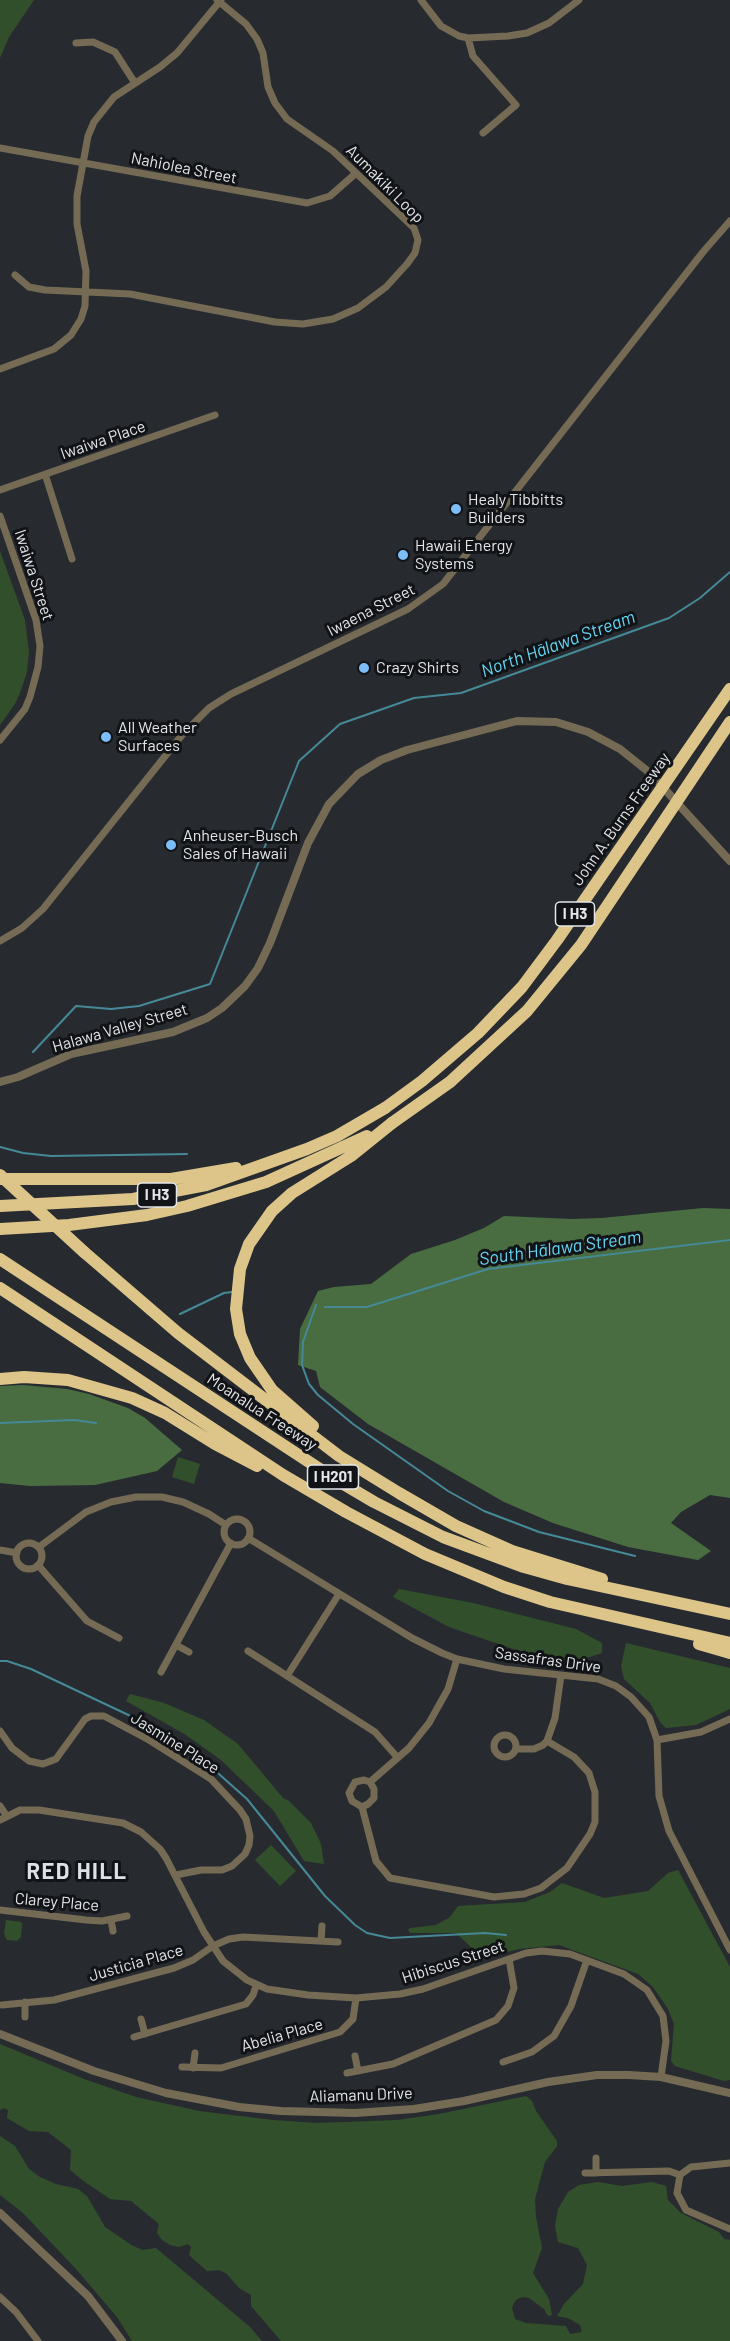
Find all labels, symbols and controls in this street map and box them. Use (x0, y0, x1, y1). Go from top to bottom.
street label: Aumakiki Loop (342, 141, 428, 227)
street label: Nahiolea Street (129, 148, 239, 188)
street label: Iwaiwa Place (58, 416, 148, 464)
place label: Healy Tibbitts Builders (468, 490, 563, 528)
marker: Healy Tibbitts Builders (449, 502, 463, 516)
street label: Iwaiwa Street (10, 527, 58, 623)
place label: Hawaii Energy Systems (415, 536, 513, 574)
marker: Hawaii Energy Systems (396, 548, 410, 562)
street label: Iwaena Street (324, 580, 418, 640)
water label: North Hālawa Stream (478, 606, 638, 682)
place label: Crazy Shirts (376, 658, 459, 678)
marker: Crazy Shirts (357, 661, 371, 675)
place label: All Weather Surfaces (118, 718, 197, 756)
marker: All Weather Surfaces (99, 730, 113, 744)
street label: John A. Burns Freeway (568, 749, 674, 889)
place label: Anheuser-Busch Sales of Hawaii (183, 826, 298, 864)
marker: Anheuser-Busch Sales of Hawaii (164, 838, 178, 852)
road number: I H3 (556, 902, 594, 926)
street label: Halawa Valley Street (50, 999, 190, 1057)
road number: I H3 (138, 1183, 176, 1207)
water label: South Hālawa Stream (478, 1226, 642, 1270)
street label: Moanalua Freeway (203, 1369, 321, 1455)
road number: I H201 (308, 1465, 358, 1489)
street label: Sassafras Drive (494, 1643, 602, 1677)
street label: Jasmine Place (127, 1708, 223, 1778)
district label: RED HILL (26, 1859, 128, 1885)
street label: Clarey Place (14, 1889, 100, 1915)
street label: Hibiscus Street (399, 1936, 507, 1988)
street label: Justicia Place (87, 1940, 185, 1986)
street label: Abelia Place (239, 2014, 325, 2056)
street label: Aliamanu Drive (309, 2084, 413, 2106)

